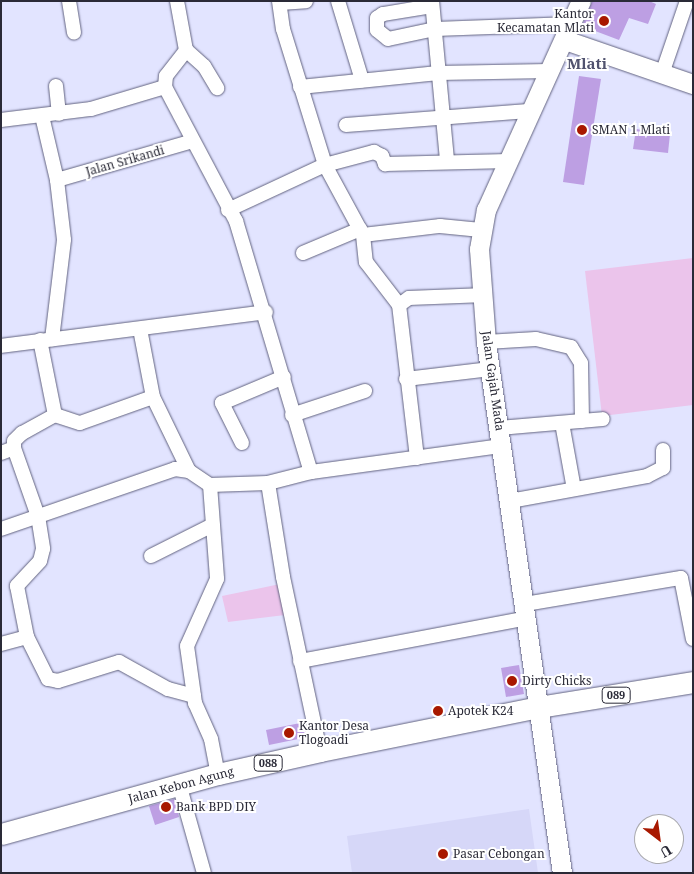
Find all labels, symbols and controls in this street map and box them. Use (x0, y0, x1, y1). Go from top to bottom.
place label: Kantor Kecamatan Mlati (497, 7, 594, 35)
marker: Kantor Kecamatan Mlati (598, 15, 610, 27)
district label: Mlati (567, 55, 607, 73)
place label: SMAN 1 Mlati (592, 123, 670, 137)
marker: SMAN 1 Mlati (576, 124, 588, 136)
street label: Jalan Srikandi (84, 143, 166, 179)
street label: Jalan Gajah Mada (479, 330, 507, 432)
place label: Dirty Chicks (522, 674, 592, 688)
marker: Dirty Chicks (506, 675, 518, 687)
road number: 089 (601, 686, 631, 704)
place label: Apotek K24 (448, 704, 513, 718)
marker: Apotek K24 (432, 705, 444, 717)
place label: Kantor Desa Tlogoadi (299, 719, 369, 747)
marker: Kantor Desa Tlogoadi (283, 727, 295, 739)
road number: 088 (253, 754, 283, 771)
street label: Jalan Kebon Agung (127, 764, 235, 806)
place label: Bank BPD DIY (176, 800, 256, 814)
marker: Bank BPD DIY (160, 801, 172, 813)
north arrow (634, 814, 684, 864)
text: U (657, 841, 676, 862)
place label: Pasar Cebongan (453, 847, 545, 861)
marker: Pasar Cebongan (437, 848, 449, 860)

